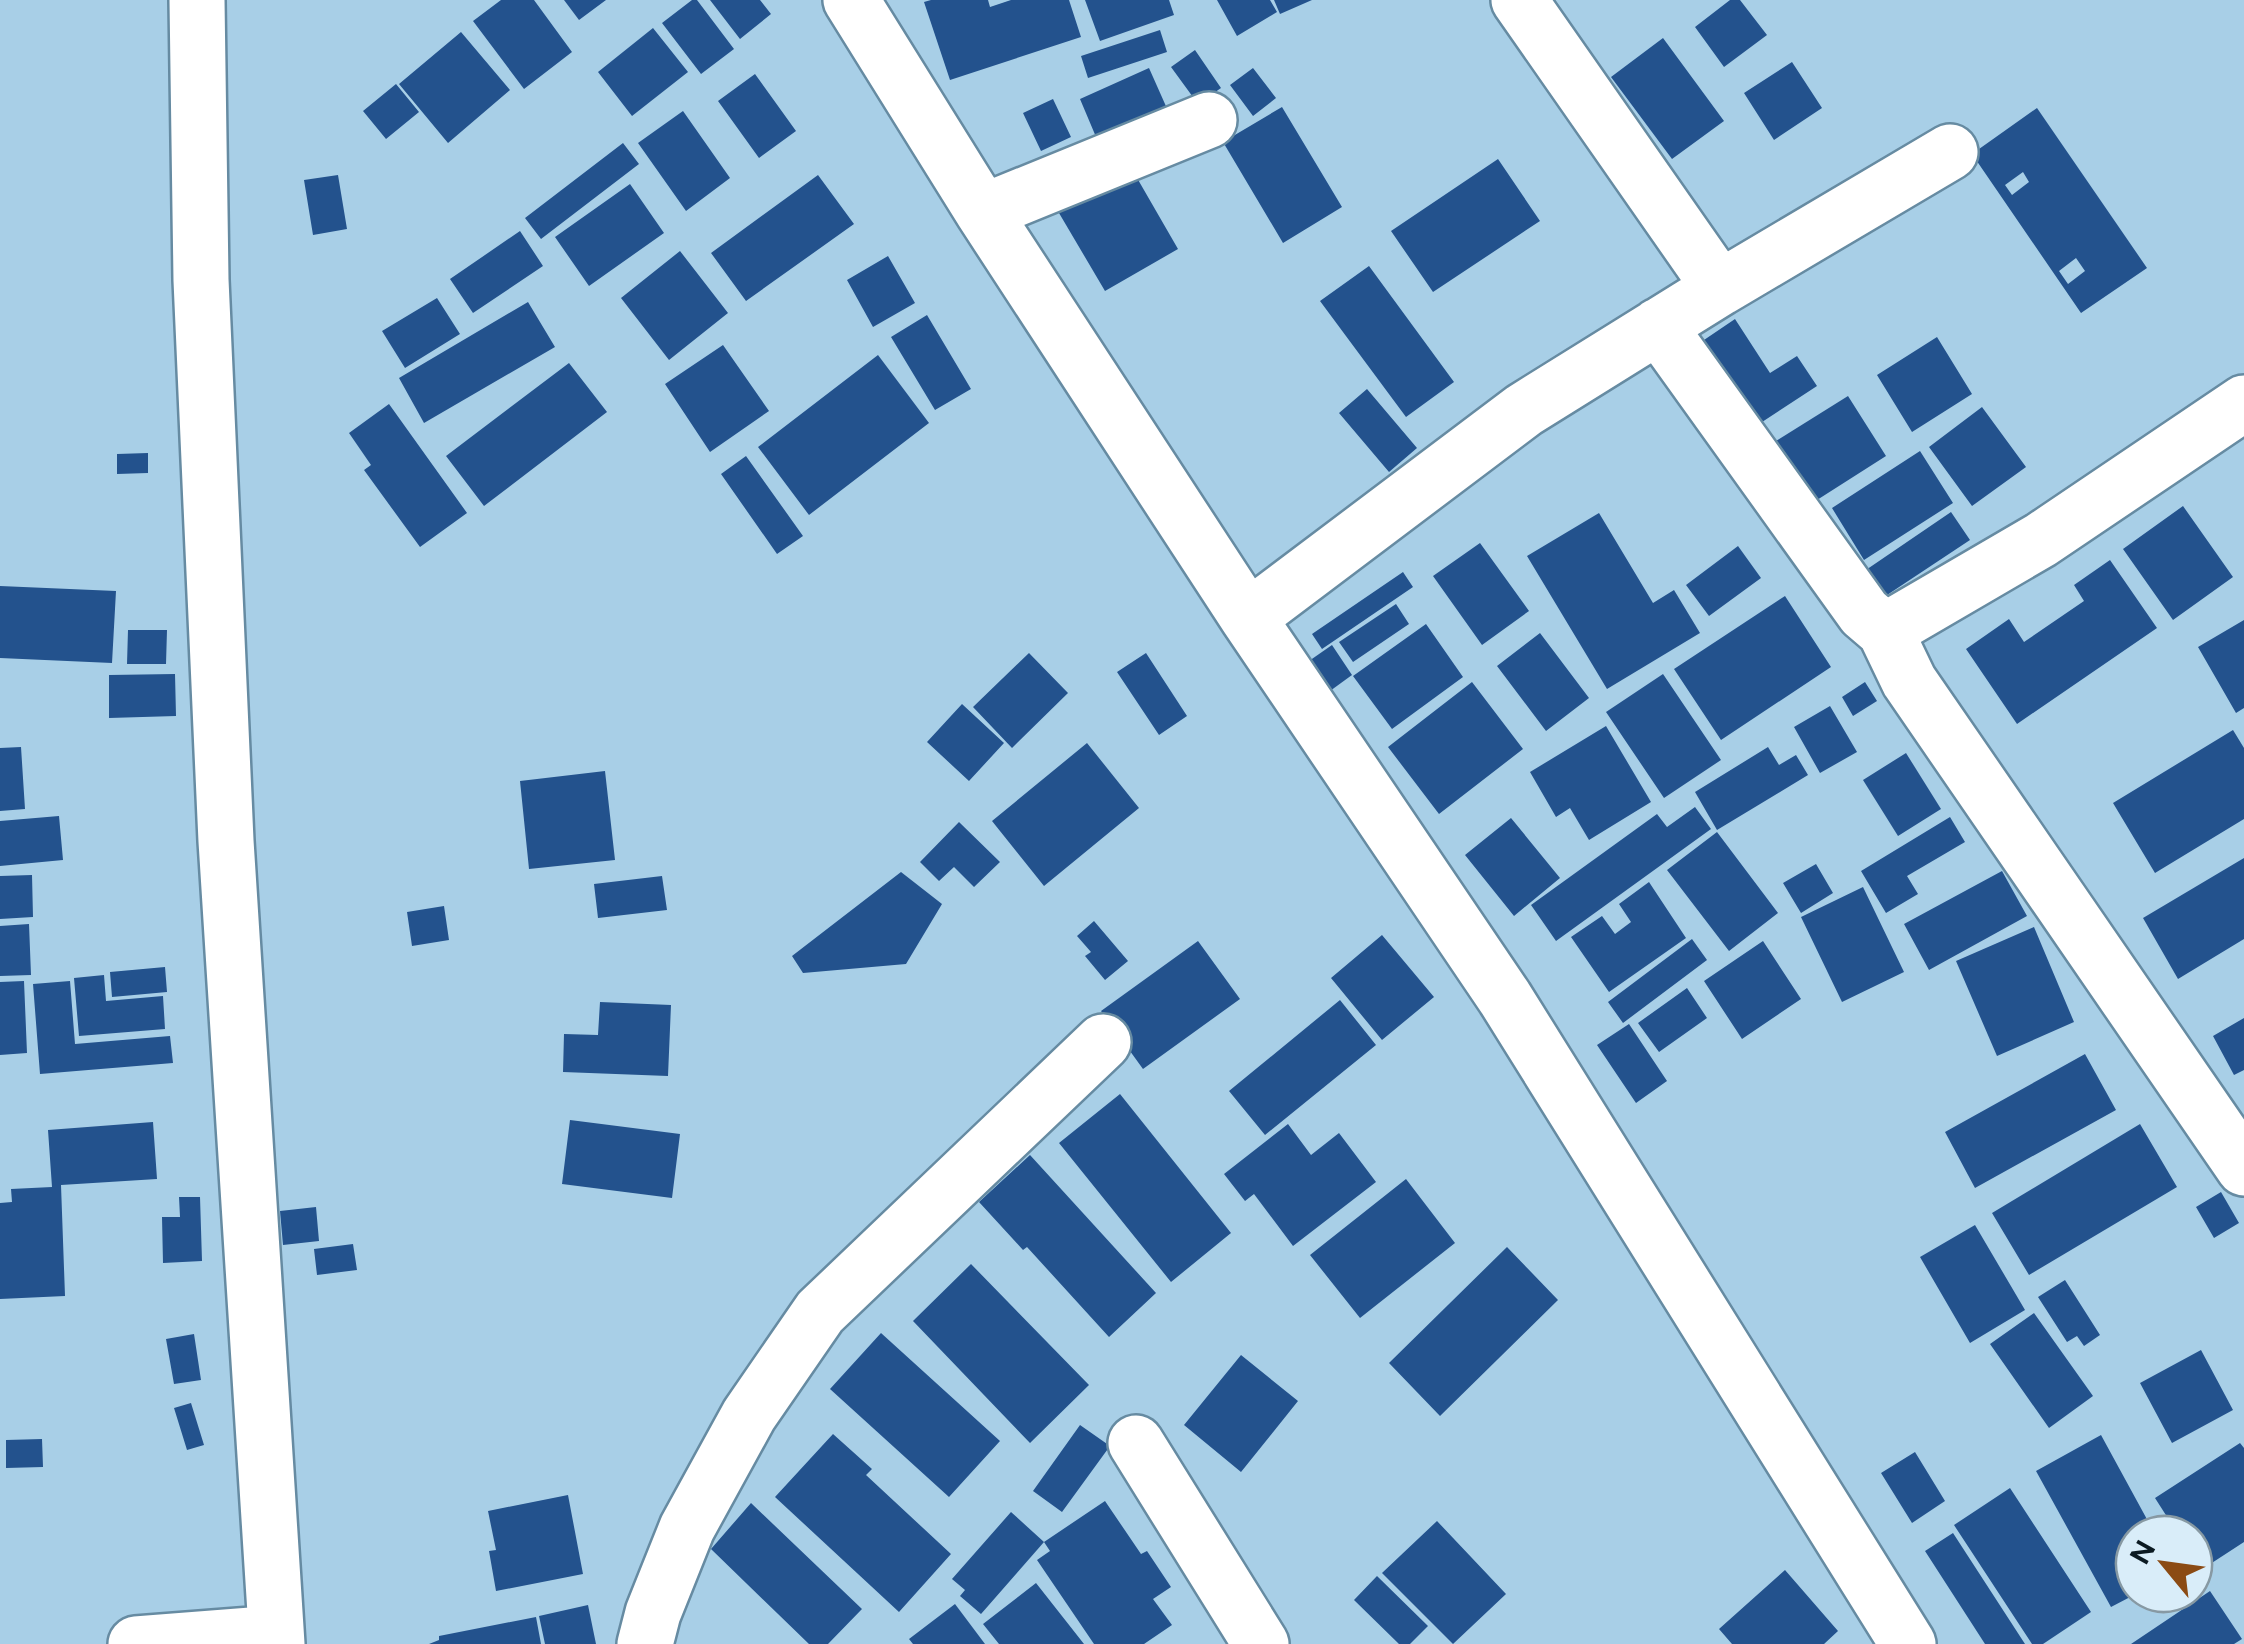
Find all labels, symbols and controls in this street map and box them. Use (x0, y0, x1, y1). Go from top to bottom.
north arrow (2114, 1514, 2214, 1614)
text: N (2122, 1534, 2162, 1570)

